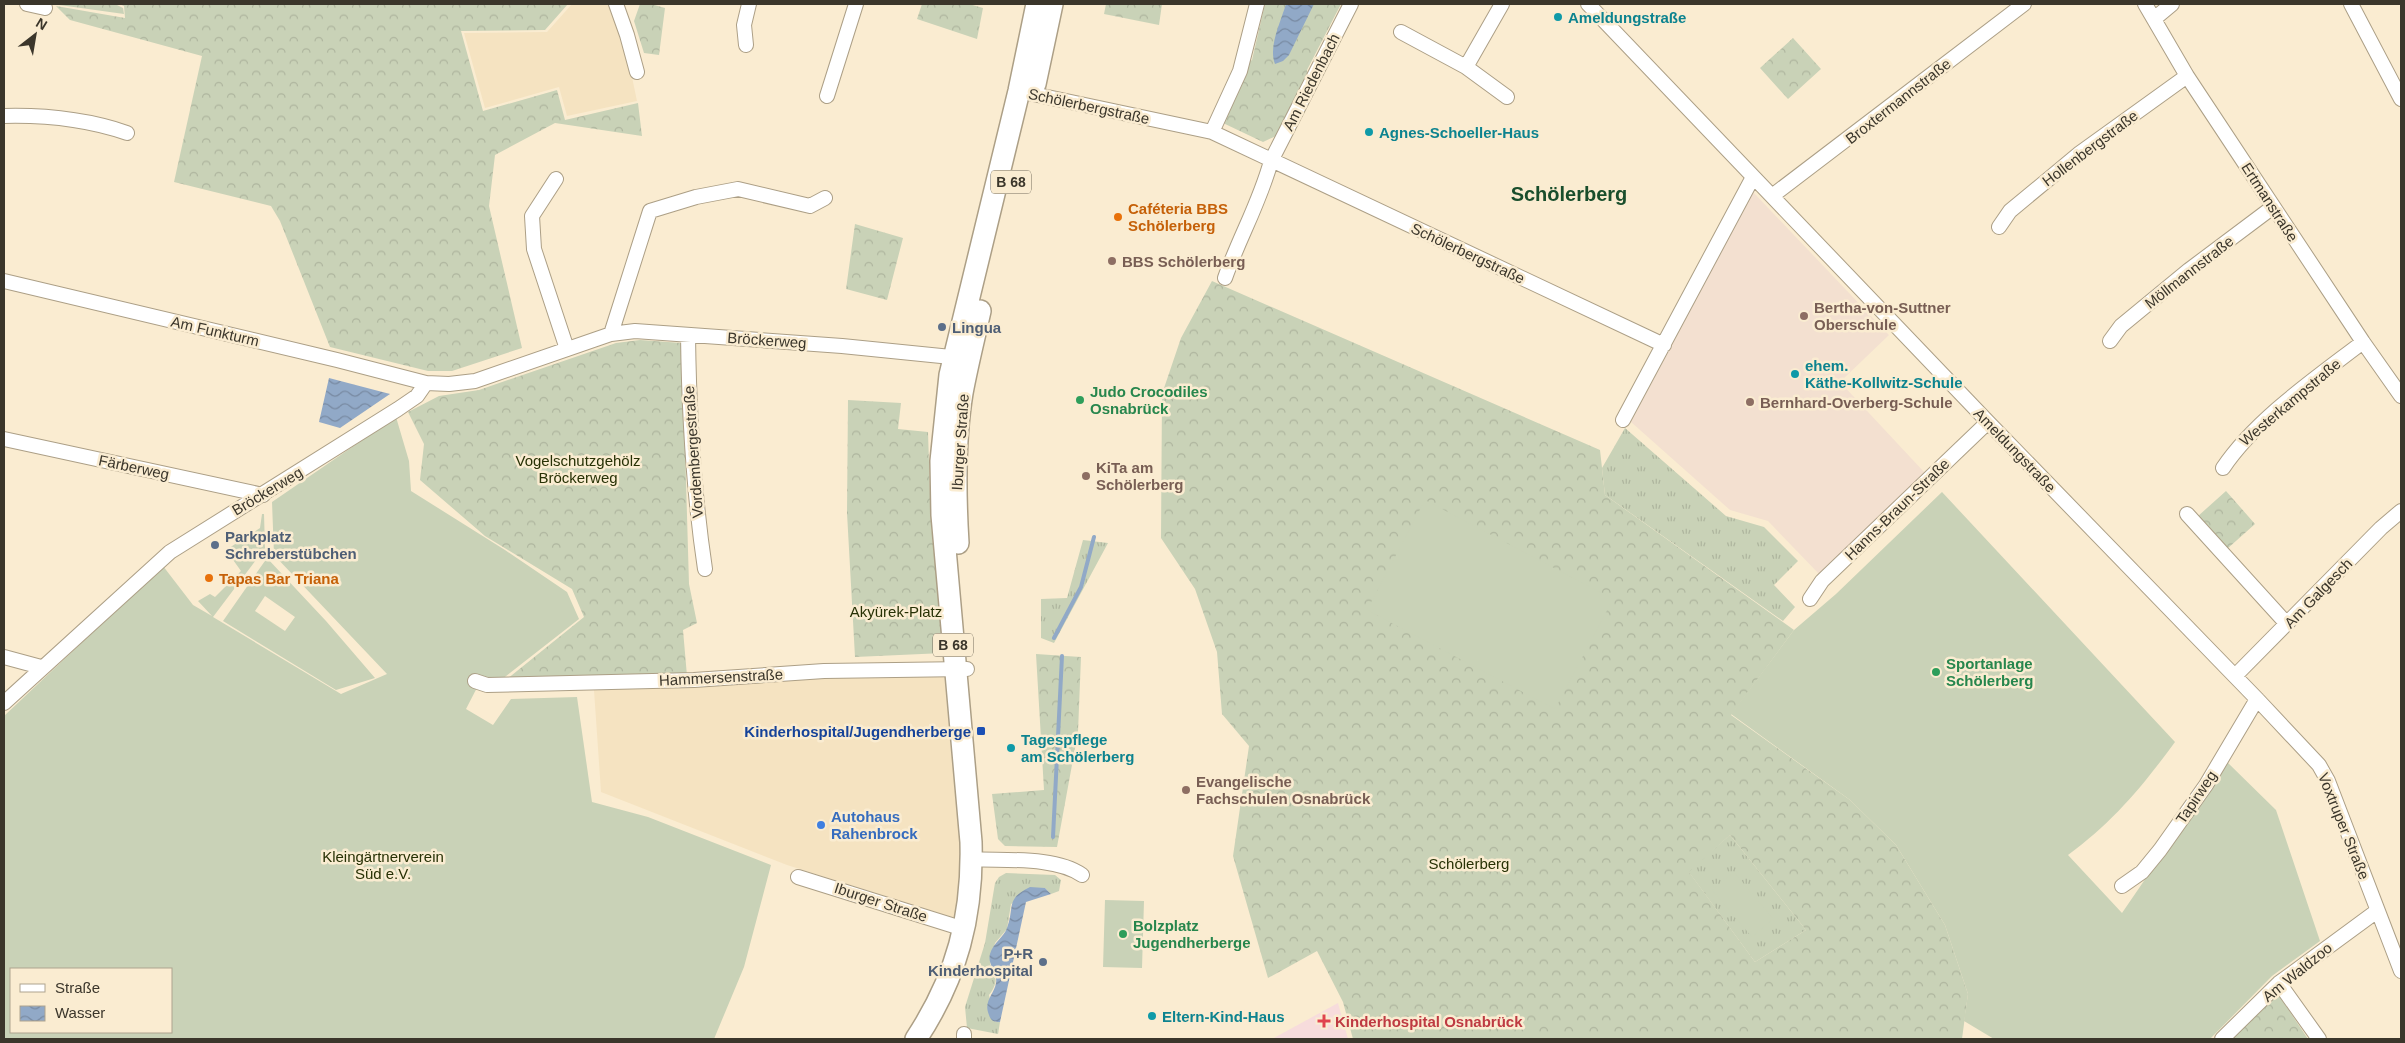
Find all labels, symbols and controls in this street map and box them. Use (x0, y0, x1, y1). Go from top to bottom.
place label: Ameldungstraße (1568, 9, 1686, 26)
north arrow (10, 10, 60, 60)
marker: Ameldungstraße (1552, 11, 1564, 23)
text: N (33, 14, 50, 33)
street label: Am Riedenbach (1279, 31, 1343, 133)
street label: Broxtermannstraße (1842, 55, 1954, 147)
street label: Schölerbergstraße (1027, 85, 1151, 127)
street label: Hollenbergstraße (2039, 107, 2141, 189)
place label: Agnes-Schoeller-Haus (1379, 124, 1539, 141)
marker: Agnes-Schoeller-Haus (1363, 126, 1375, 138)
street label: Ertmanstraße (2238, 159, 2302, 245)
road number: B 68 (991, 170, 1031, 193)
district label: Schölerberg (1511, 183, 1627, 205)
place label: Caféteria BBS Schölerberg (1128, 200, 1228, 234)
marker: Caféteria BBS Schölerberg (1112, 211, 1124, 223)
street label: Schölerbergstraße (1408, 219, 1528, 287)
street label: Möllmannstraße (2141, 232, 2237, 312)
place label: BBS Schölerberg (1122, 253, 1245, 270)
marker: BBS Schölerberg (1106, 255, 1118, 267)
place label: Bertha-von-Suttner Oberschule (1814, 299, 1951, 333)
marker: Bertha-von-Suttner Oberschule (1798, 310, 1810, 322)
street label: Am Funkturm (169, 313, 261, 349)
place label: Lingua (952, 319, 1002, 336)
marker: Lingua (936, 321, 948, 333)
street label: Bröckerweg (727, 329, 807, 351)
street label: Westerkampstraße (2236, 355, 2344, 449)
place label: ehem. Käthe-Kollwitz-Schule (1805, 357, 1963, 391)
marker: ehem. Käthe-Kollwitz-Schule (1789, 368, 1801, 380)
place label: Judo Crocodiles Osnabrück (1090, 383, 1208, 417)
street label: Vordembergestraße (680, 385, 706, 519)
street label: Iburger Straße (948, 393, 972, 491)
marker: Judo Crocodiles Osnabrück (1074, 394, 1086, 406)
place label: Bernhard-Overberg-Schule (1760, 394, 1953, 411)
marker: Bernhard-Overberg-Schule (1744, 396, 1756, 408)
street label: Ameldungstraße (1971, 405, 2059, 495)
street label: Färberweg (97, 451, 171, 483)
park label: Vogelschutzgehölz Bröckerweg (515, 452, 641, 486)
street label: Hanns-Braun-Straße (1841, 455, 1953, 563)
place label: KiTa am Schölerberg (1096, 459, 1184, 493)
street label: Bröckerweg (229, 463, 305, 519)
marker: KiTa am Schölerberg (1080, 470, 1092, 482)
place label: Parkplatz Schreberstübchen (225, 528, 357, 562)
marker: Parkplatz Schreberstübchen (209, 539, 221, 551)
street label: Am Galgesch (2281, 555, 2355, 631)
place label: Tapas Bar Triana (219, 570, 339, 587)
marker: Tapas Bar Triana (203, 572, 215, 584)
park label: Akyürek-Platz (850, 603, 942, 620)
road number: B 68 (933, 634, 973, 656)
place label: Sportanlage Schölerberg (1946, 655, 2034, 689)
street label: Hammersenstraße (659, 665, 783, 689)
marker: Sportanlage Schölerberg (1930, 666, 1942, 678)
place label: Kinderhospital/Jugendherberge (744, 723, 971, 740)
marker: Kinderhospital/Jugendherberge (975, 725, 987, 737)
place label: Tagespflege am Schölerberg (1021, 731, 1134, 765)
marker: Tagespflege am Schölerberg (1005, 742, 1017, 754)
street label: Tapirweg (2172, 767, 2220, 827)
street label: Voxtruper Straße (2315, 770, 2373, 882)
place label: Evangelische Fachschulen Osnabrück (1196, 773, 1371, 807)
marker: Evangelische Fachschulen Osnabrück (1180, 784, 1192, 796)
place label: Autohaus Rahenbrock (831, 808, 918, 842)
marker: Autohaus Rahenbrock (815, 819, 827, 831)
park label: Kleingärtnerverein Süd e.V. (322, 848, 444, 882)
park label: Schölerberg (1429, 855, 1509, 872)
street label: Iburger Straße (832, 879, 930, 925)
place label: Bolzplatz Jugendherberge (1133, 917, 1251, 951)
marker: Bolzplatz Jugendherberge (1117, 928, 1129, 940)
street label: Am Waldzoo (2259, 939, 2335, 1005)
place label: P+R Kinderhospital (928, 945, 1033, 979)
marker: P+R Kinderhospital (1037, 956, 1049, 968)
legend (10, 968, 172, 1033)
text: Straße (55, 979, 100, 996)
text: Wasser (55, 1004, 105, 1021)
place label: Eltern-Kind-Haus (1162, 1008, 1285, 1025)
marker: Eltern-Kind-Haus (1146, 1010, 1158, 1022)
place label: Kinderhospital Osnabrück (1335, 1013, 1523, 1030)
marker: Kinderhospital Osnabrück (1317, 1014, 1331, 1028)

